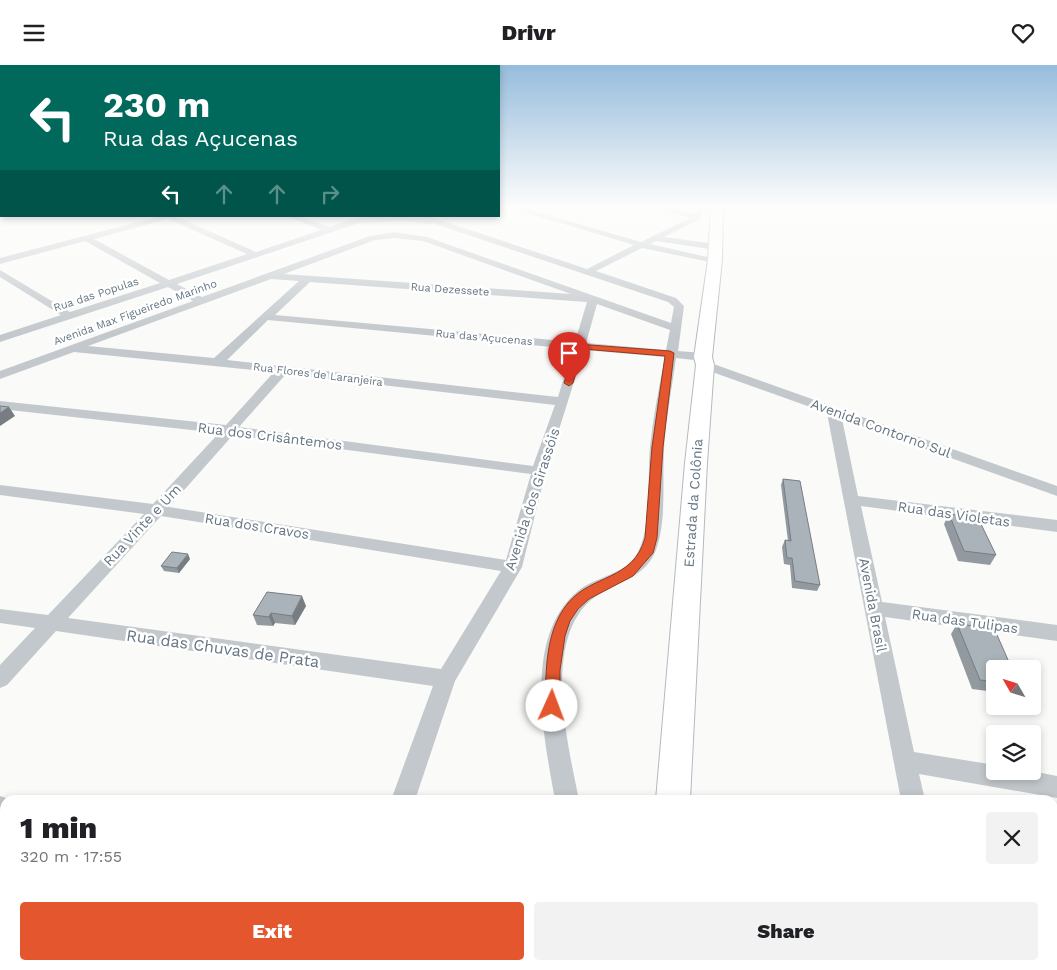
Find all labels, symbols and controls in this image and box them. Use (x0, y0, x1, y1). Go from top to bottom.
icon: menu (20, 19, 48, 47)
icon: heart (1009, 19, 1037, 47)
text: Drivr (501, 20, 556, 45)
text: 230 m (103, 84, 210, 126)
icon: left (20, 85, 85, 150)
text: Rua das Açucenas (103, 126, 298, 151)
icon: left (157, 180, 185, 208)
icon: ahead (210, 180, 238, 208)
icon: ahead (263, 180, 291, 208)
icon: right (316, 180, 344, 208)
street label: Rua das Populas (52, 275, 141, 314)
street label: Avenida Max Figueiredo Marinho (52, 277, 219, 348)
street label: Rua Dezessete (410, 280, 490, 299)
street label: Rua das Açucenas (435, 327, 533, 348)
pin (548, 332, 590, 383)
icon: arrive (555, 339, 583, 367)
street label: Rua Flores de Laranjeira (252, 360, 384, 389)
street label: Avenida Contorno Sul (809, 395, 954, 461)
street label: Rua dos Crisântemos (197, 419, 343, 453)
street label: Avenida dos Girassóis (501, 426, 563, 572)
street label: Estrada da Colônia (681, 438, 705, 568)
street label: Rua Vinte e Um (100, 481, 184, 569)
street label: Rua das Violetas (897, 498, 1011, 530)
street label: Rua dos Cravos (204, 510, 310, 542)
street label: Avenida Brasil (856, 557, 890, 654)
street label: Rua das Tulipas (911, 606, 1019, 636)
street label: Rua das Chuvas de Prata (125, 626, 321, 671)
north arrow (986, 660, 1041, 715)
map controls (986, 660, 1041, 780)
position arrow (525, 679, 577, 731)
button: layers (986, 725, 1041, 780)
text: 1 min (20, 810, 97, 845)
button: close (986, 812, 1038, 864)
text: 320 m · 17:55 (20, 847, 122, 866)
button: Exit (20, 902, 524, 960)
button: Share (534, 902, 1038, 960)

